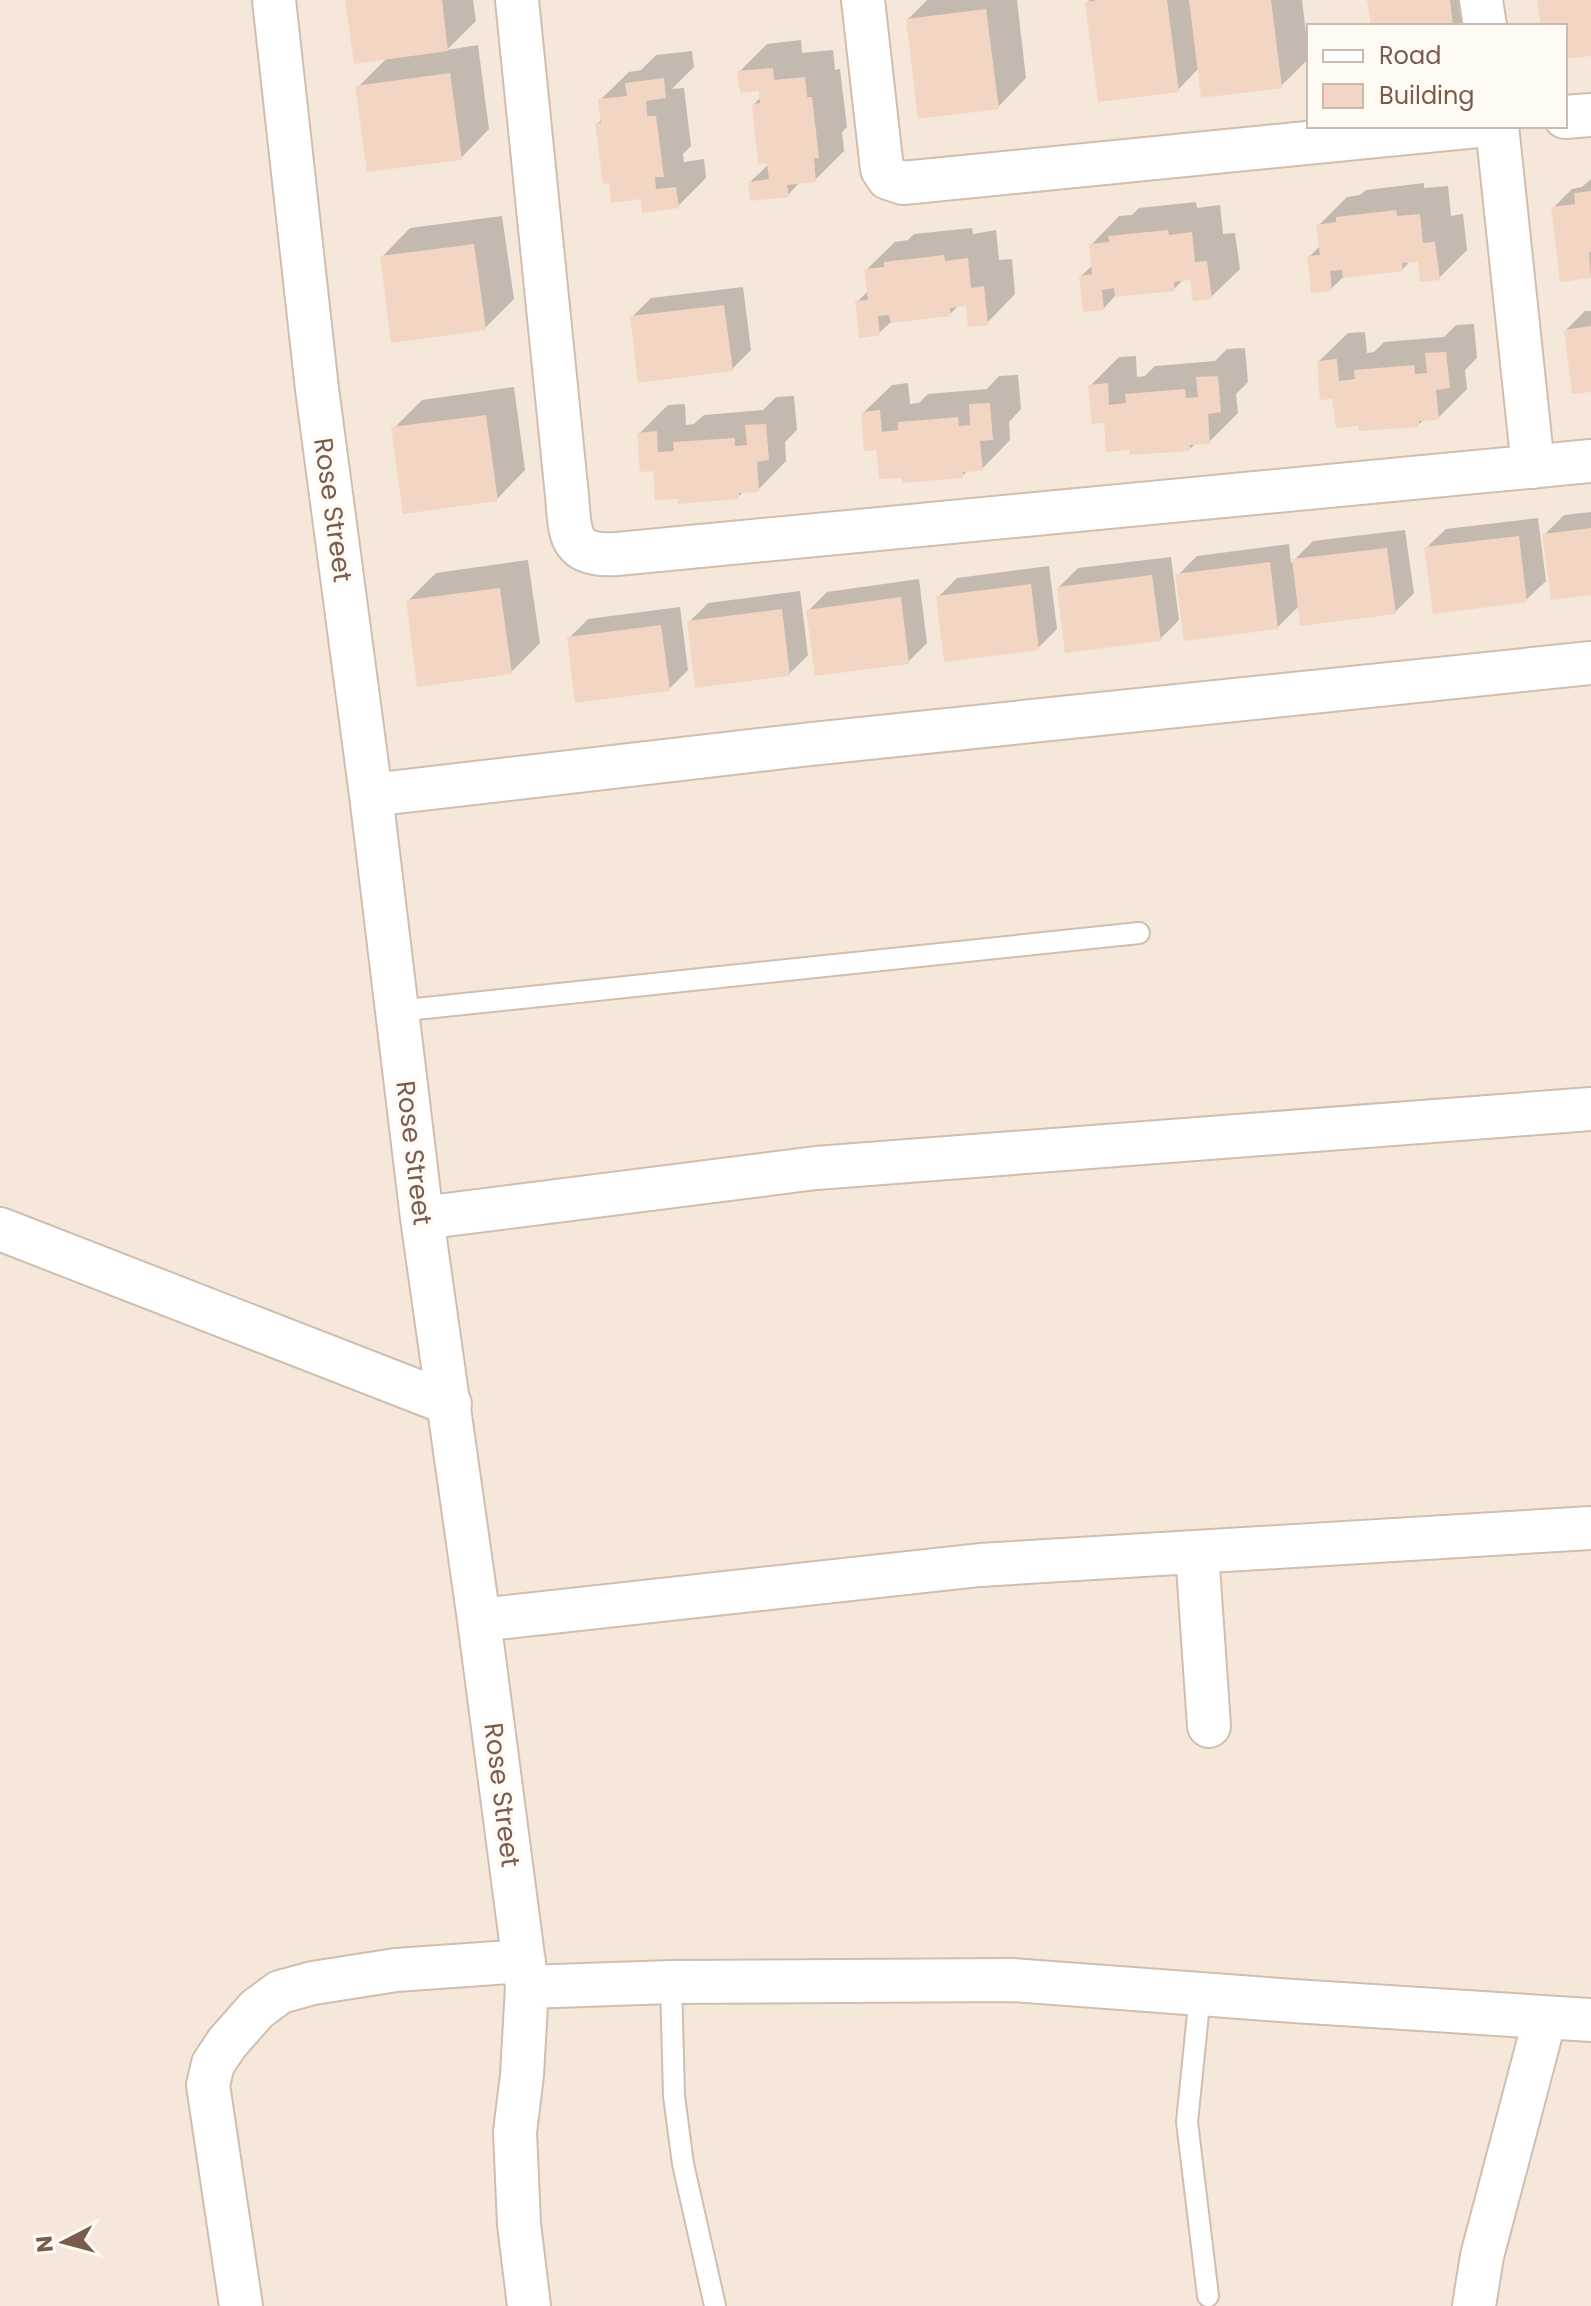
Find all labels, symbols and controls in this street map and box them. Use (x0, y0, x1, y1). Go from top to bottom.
legend (1307, 24, 1567, 128)
text: Road (1379, 39, 1441, 72)
text: Building (1379, 79, 1475, 112)
street label: Rose Street (305, 436, 361, 584)
street label: Rose Street (387, 1079, 441, 1227)
street label: Rose Street (475, 1721, 529, 1869)
north arrow (24, 2202, 104, 2282)
text: N (28, 2234, 61, 2254)

